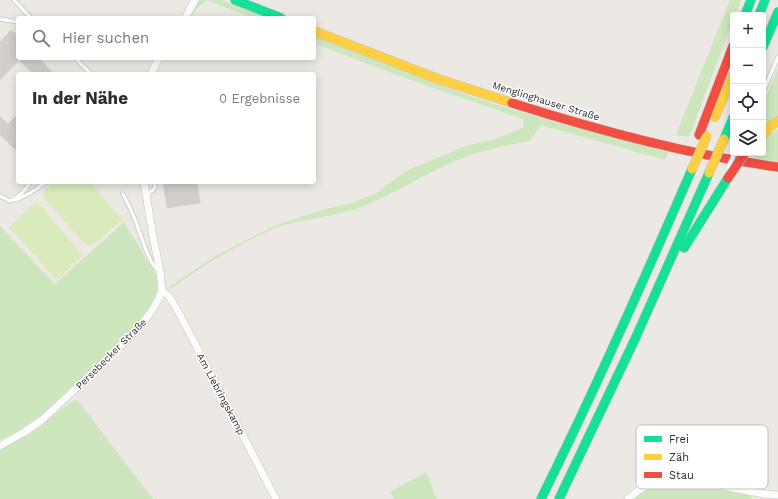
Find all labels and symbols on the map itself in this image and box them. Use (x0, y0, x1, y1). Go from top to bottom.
street label: Menglinghauser Straße (491, 79, 601, 123)
street label: Persebecker Straße (74, 316, 149, 391)
street label: Am Liebringskamp (195, 351, 247, 437)
legend (636, 425, 768, 489)
text: Frei (669, 433, 689, 446)
text: Zäh (669, 451, 689, 464)
text: Stau (669, 469, 694, 482)

